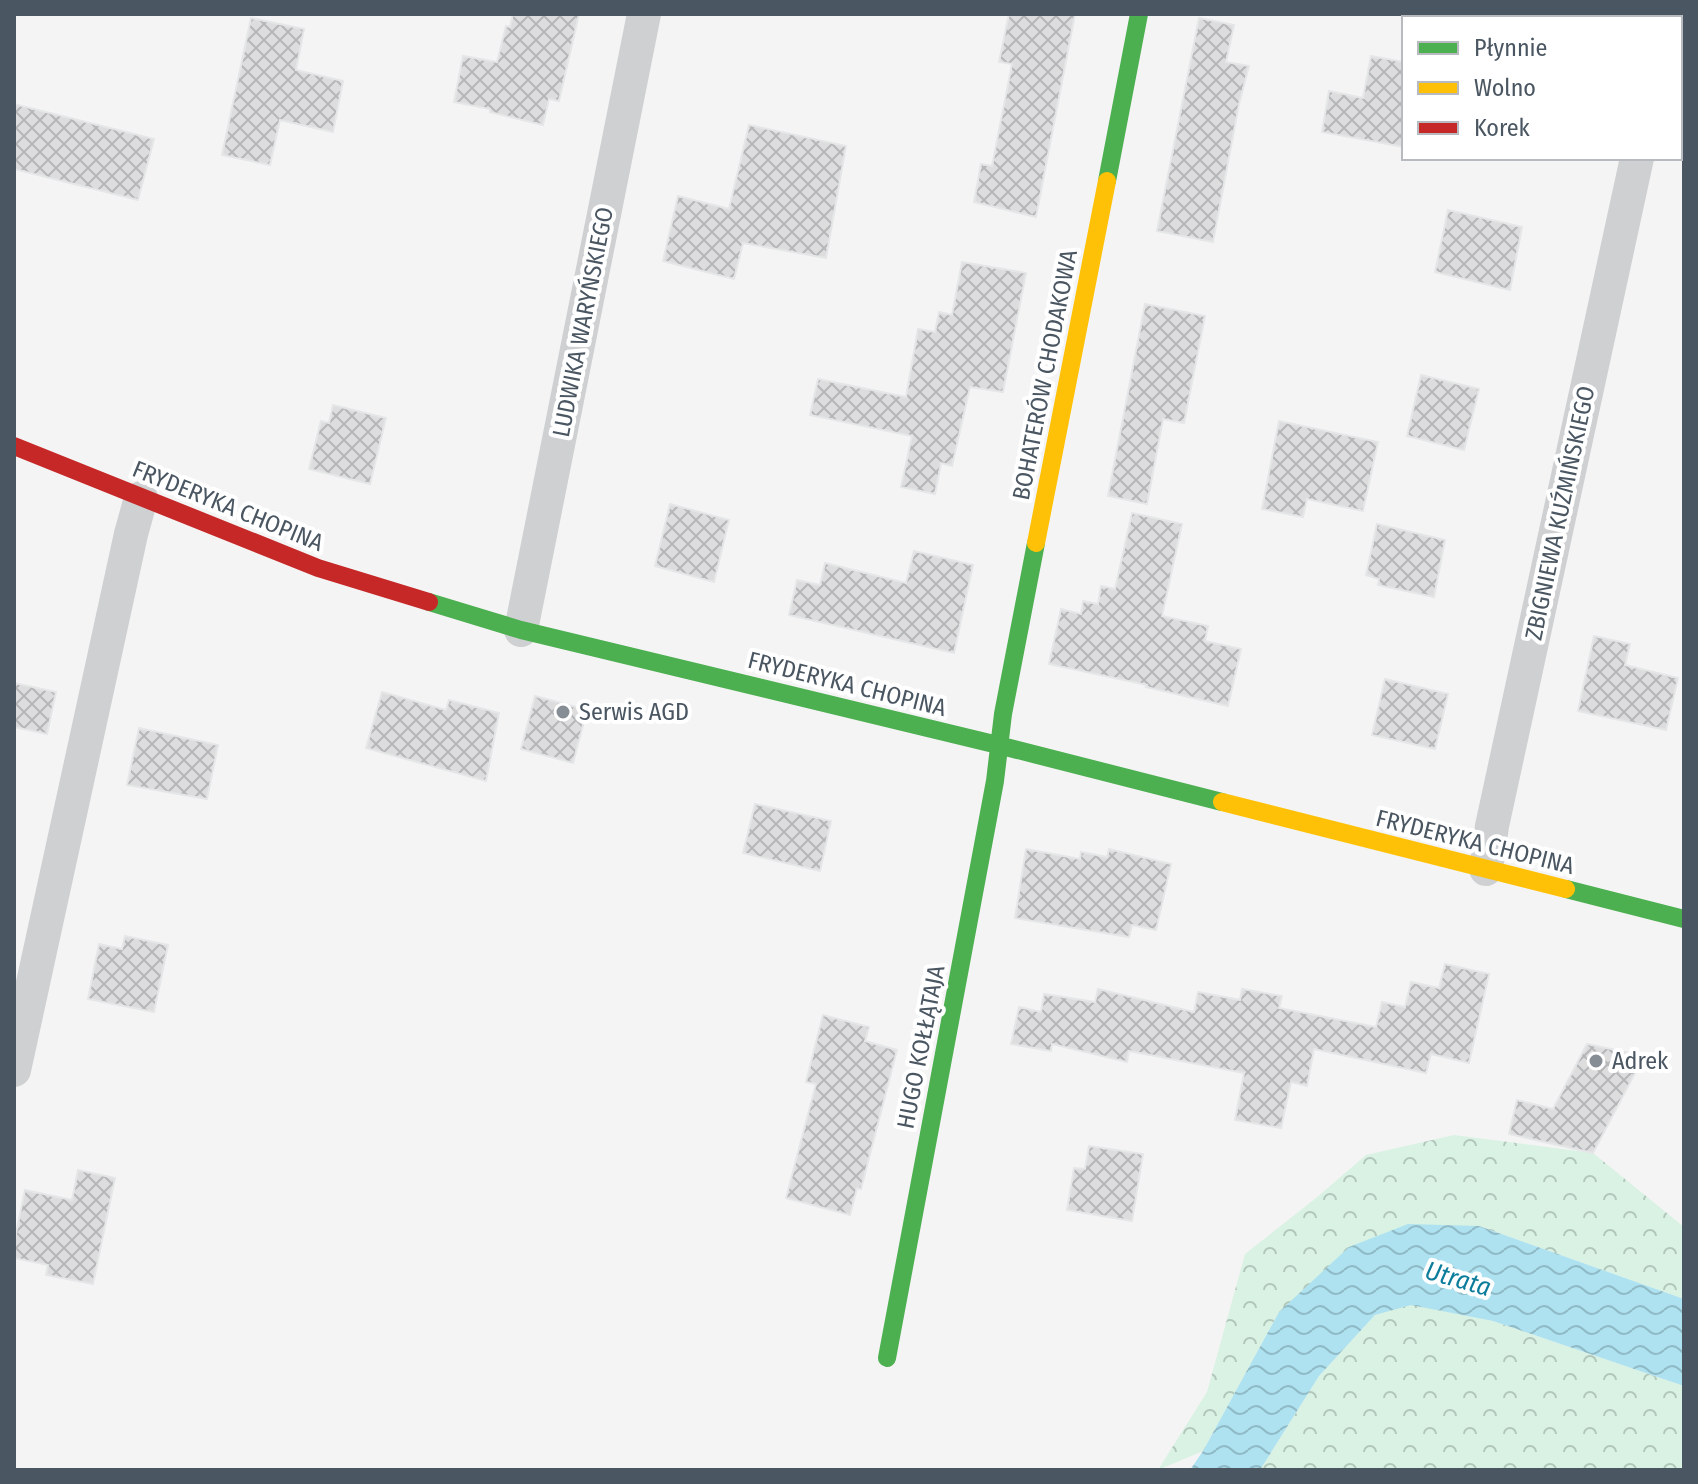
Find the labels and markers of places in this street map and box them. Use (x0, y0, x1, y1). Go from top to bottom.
place label: Serwis AGD (579, 698, 689, 726)
marker: Serwis AGD (554, 703, 572, 721)
place label: Adrek (1612, 1047, 1669, 1075)
marker: Adrek (1587, 1052, 1605, 1070)

